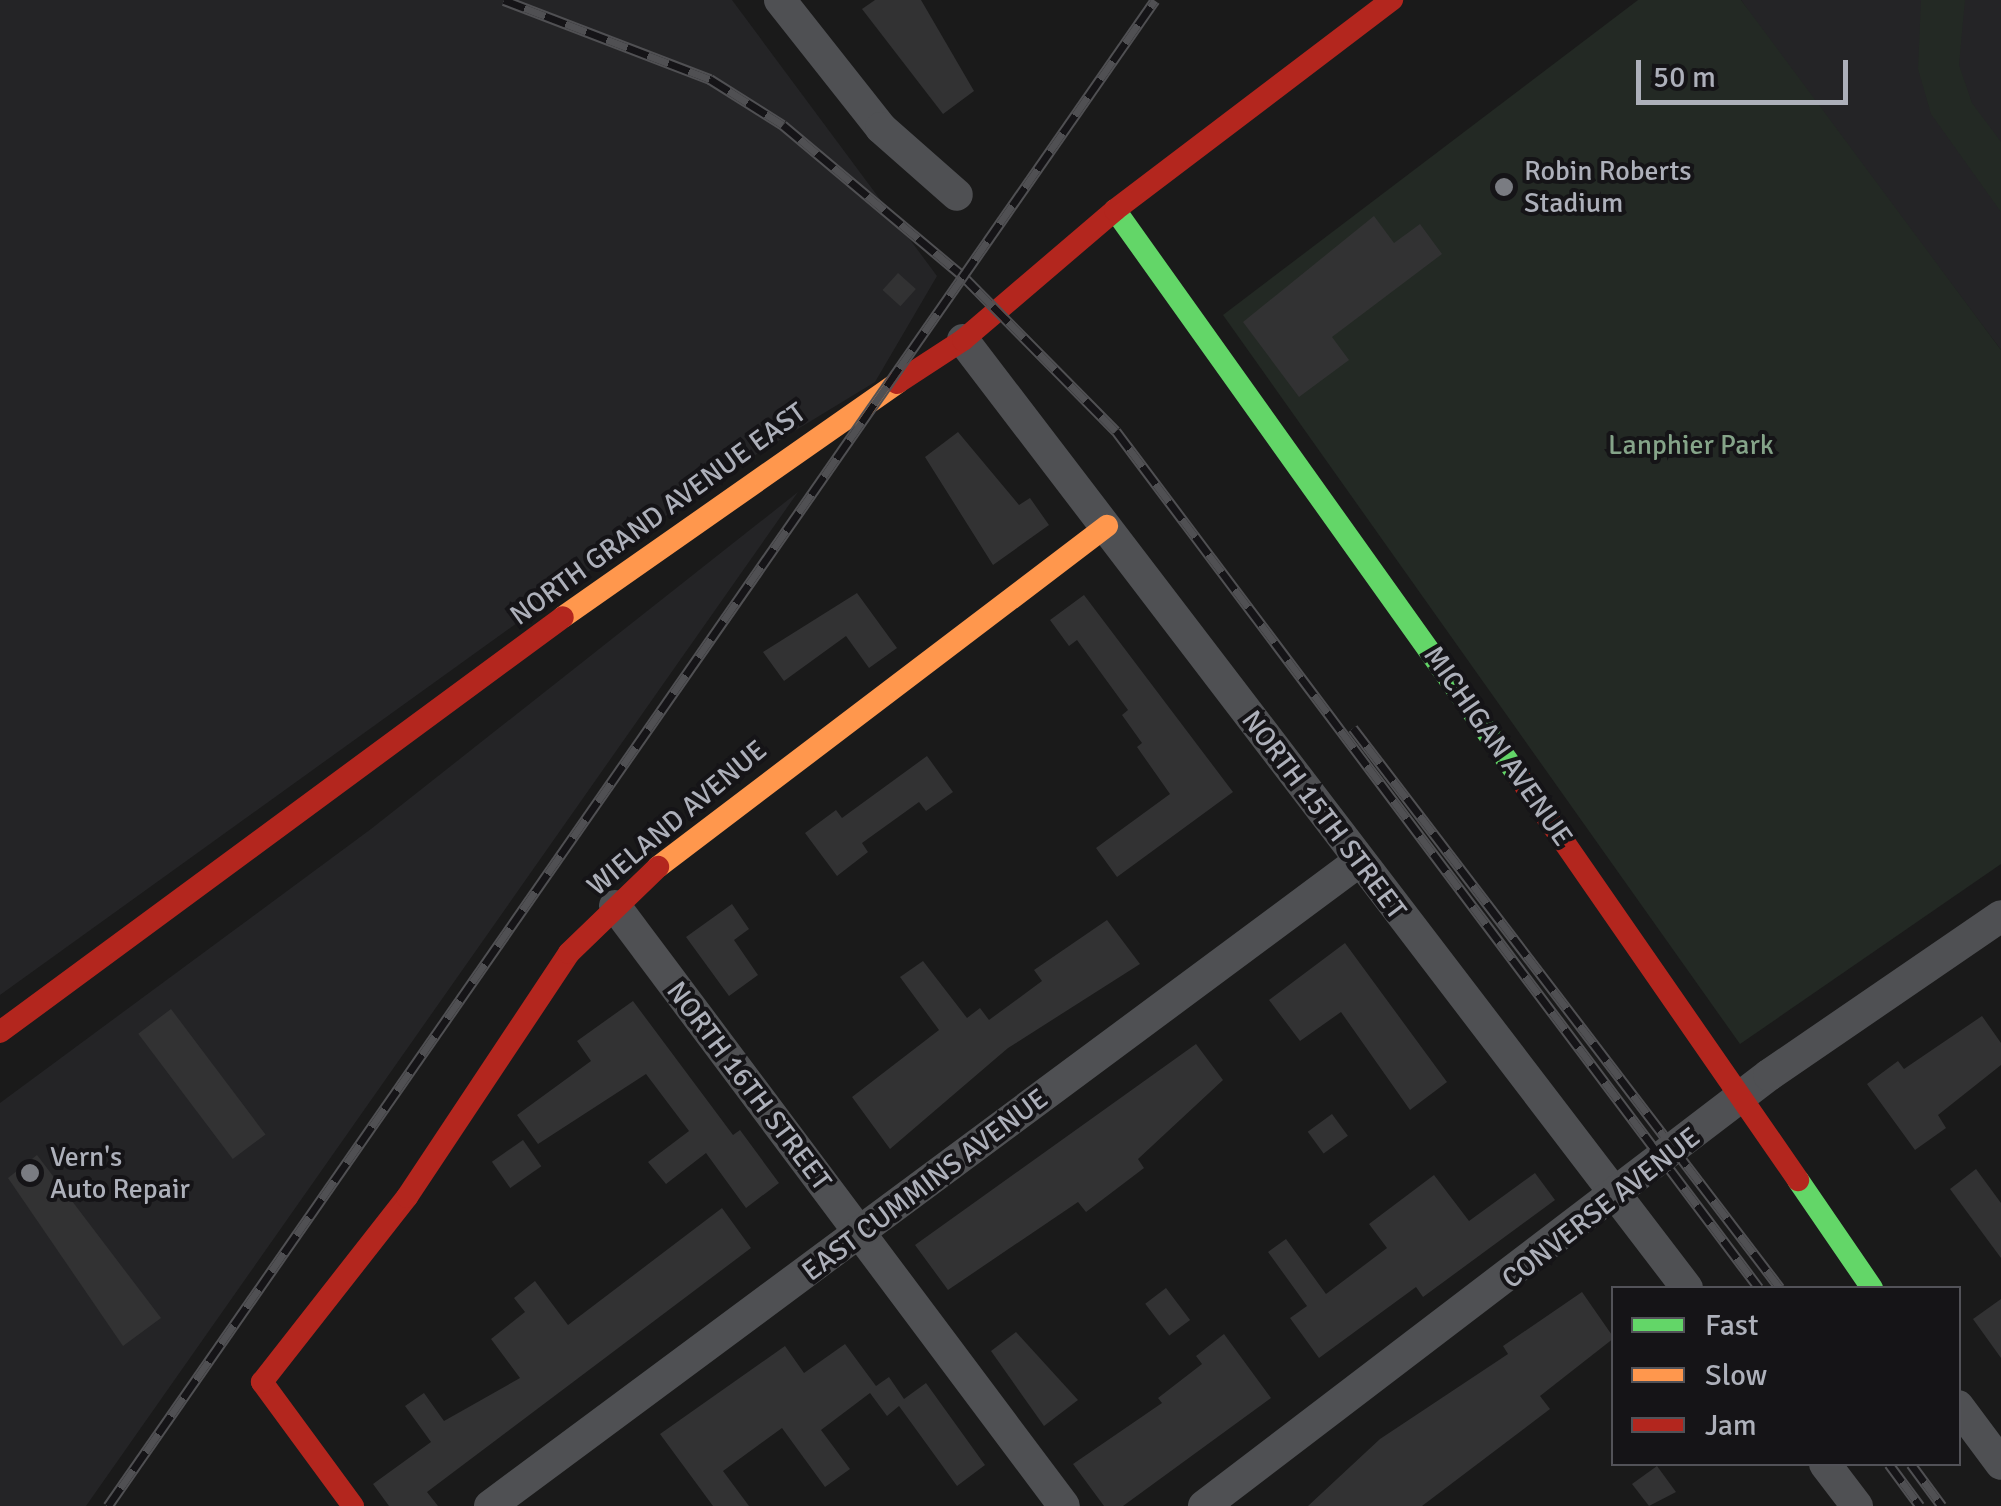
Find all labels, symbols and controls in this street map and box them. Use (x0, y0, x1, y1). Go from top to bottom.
scale bar (1641, 40, 1854, 102)
text: 50 m (1653, 59, 1716, 96)
place label: Robin Roberts Stadium (1524, 154, 1692, 220)
marker: Robin Roberts Stadium (1493, 176, 1515, 198)
street label: NORTH GRAND AVENUE EAST (504, 396, 812, 632)
park label: Lanphier Park (1608, 428, 1774, 462)
street label: MICHIGAN AVENUE (1416, 640, 1580, 852)
street label: NORTH 15TH STREET (1235, 704, 1413, 926)
street label: WIELAND AVENUE (580, 733, 774, 903)
street label: NORTH 16TH STREET (660, 975, 838, 1197)
street label: EAST CUMMINS AVENUE (796, 1082, 1054, 1288)
street label: CONVERSE AVENUE (1495, 1120, 1707, 1296)
place label: Vern's Auto Repair (50, 1140, 190, 1206)
marker: Vern's Auto Repair (19, 1162, 41, 1184)
legend (1611, 1286, 1961, 1466)
text: Fast (1705, 1307, 1758, 1344)
text: Slow (1705, 1357, 1767, 1394)
text: Jam (1705, 1407, 1757, 1444)

